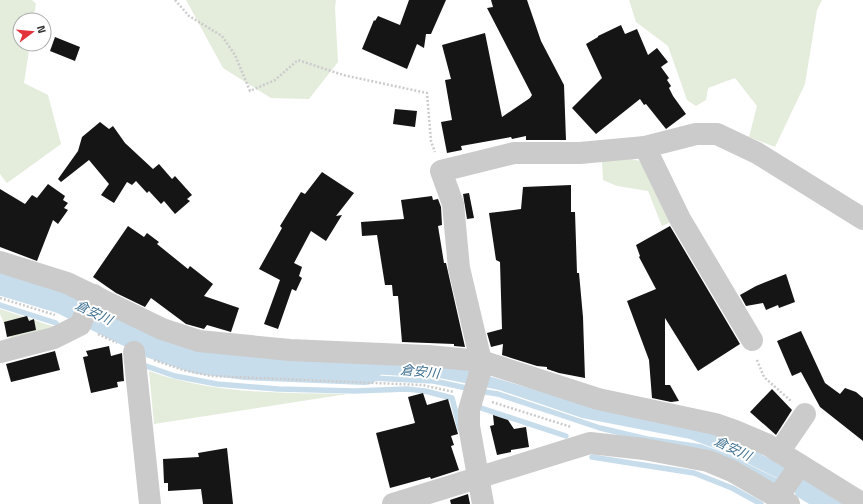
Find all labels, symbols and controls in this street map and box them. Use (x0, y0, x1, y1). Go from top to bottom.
north arrow (12, 12, 52, 52)
text: N (33, 23, 50, 35)
water label: 倉安川 (72, 294, 118, 330)
water label: 倉安川 (400, 359, 442, 383)
water label: 倉安川 (711, 430, 757, 466)

